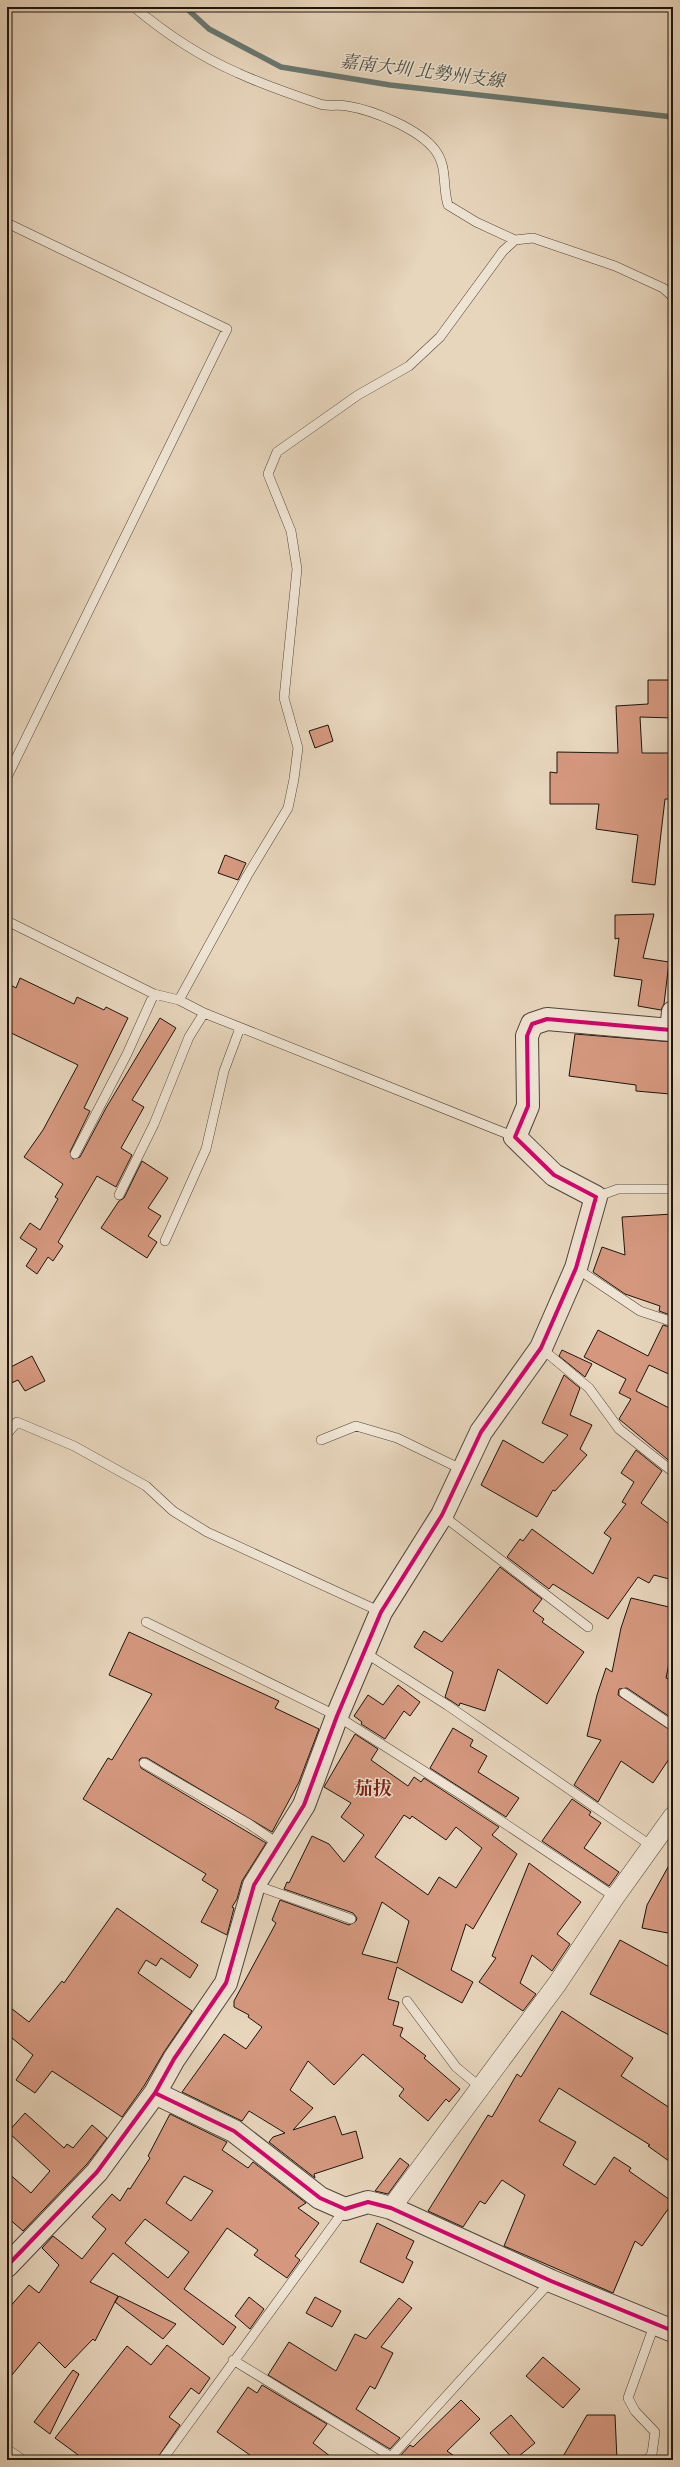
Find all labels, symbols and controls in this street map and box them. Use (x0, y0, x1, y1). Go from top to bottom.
water label: 嘉南大圳 北勢州支線 (338, 50, 508, 96)
district label: 茄拔 (354, 1777, 392, 1804)

